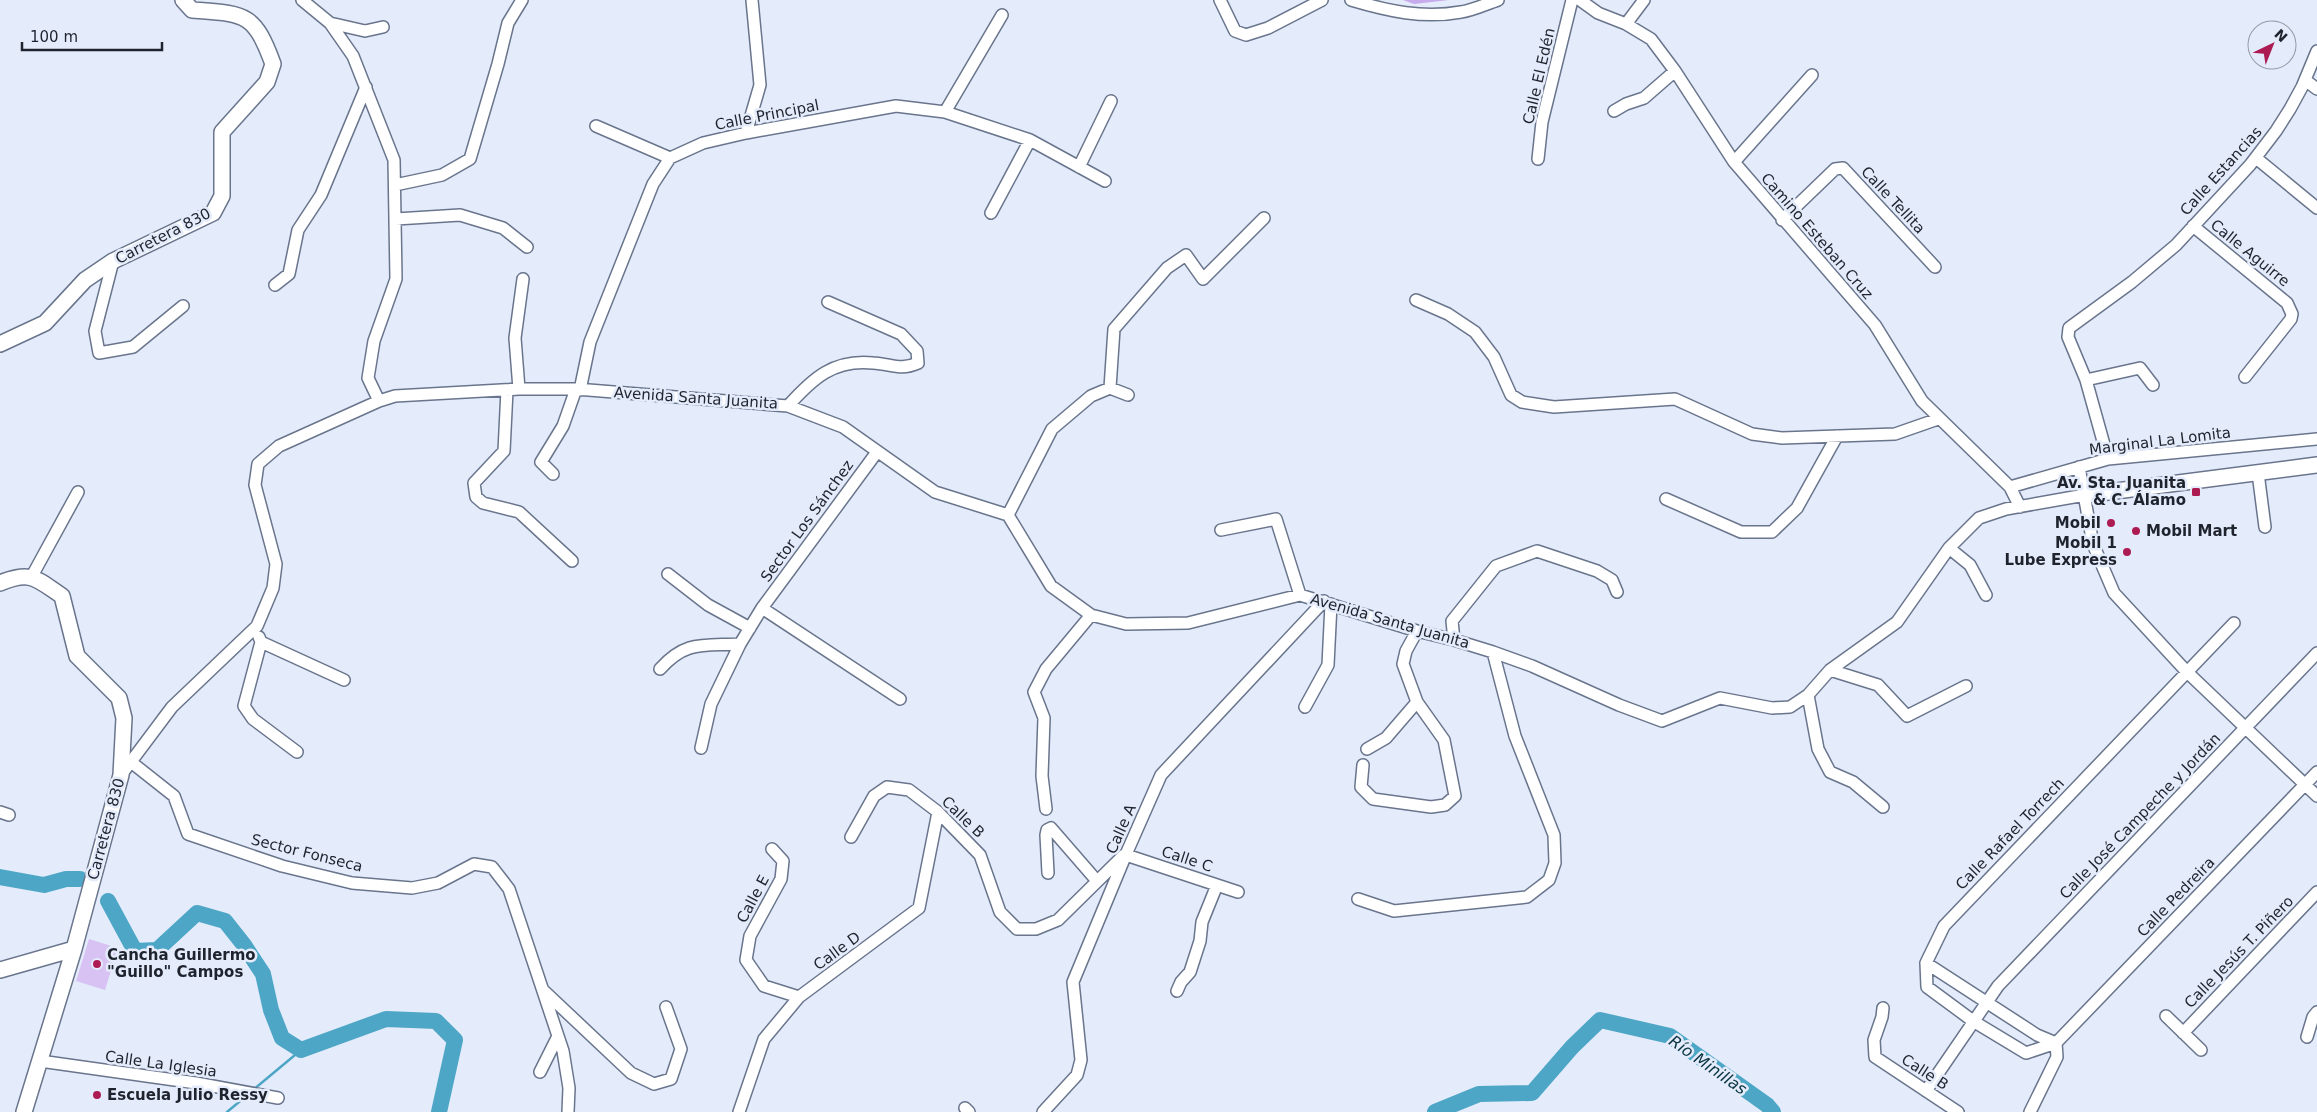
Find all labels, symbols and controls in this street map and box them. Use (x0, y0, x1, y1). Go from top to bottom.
scale bar (22, 20, 162, 52)
north arrow (2247, 20, 2297, 70)
street label: Calle El Edén (1519, 26, 1559, 126)
text: N (2271, 26, 2291, 45)
text: 100 m (30, 28, 78, 46)
street label: Calle Principal (713, 96, 821, 134)
street label: Calle Estancias (2176, 123, 2266, 219)
street label: Calle Tellita (1857, 163, 1929, 237)
street label: Camino Esteban Cruz (1757, 169, 1877, 303)
street label: Carretera 830 (112, 204, 214, 268)
street label: Calle Aguirre (2207, 216, 2293, 290)
street label: Avenida Santa Juanita (613, 383, 779, 413)
street label: Marginal La Lomita (2088, 423, 2232, 459)
street label: Sector Los Sánchez (757, 457, 857, 585)
place label: Av. Sta. Juanita & C. Álamo (2057, 474, 2186, 509)
marker: Av. Sta. Juanita & C. Álamo (2190, 486, 2202, 498)
place label: Mobil (2055, 514, 2101, 532)
marker: Mobil (2105, 517, 2117, 529)
place label: Mobil Mart (2146, 522, 2237, 540)
marker: Mobil Mart (2130, 525, 2142, 537)
place label: Mobil 1 Lube Express (2005, 534, 2117, 569)
marker: Mobil 1 Lube Express (2121, 546, 2133, 558)
street label: Avenida Santa Juanita (1308, 590, 1472, 652)
street label: Calle José Campeche y Jordán (2056, 729, 2224, 903)
street label: Calle Rafael Torrech (1952, 774, 2068, 894)
street label: Carretera 830 (84, 776, 128, 882)
street label: Calle B (938, 792, 988, 842)
street label: Calle A (1102, 801, 1140, 857)
street label: Sector Fonseca (249, 830, 365, 876)
street label: Calle C (1159, 842, 1215, 876)
street label: Calle Pedreira (2133, 853, 2219, 941)
street label: Calle E (733, 872, 773, 926)
street label: Calle Jesús T. Piñero (2181, 892, 2297, 1012)
street label: Calle D (810, 928, 864, 974)
place label: Cancha Guillermo "Guillo" Campos (107, 946, 256, 981)
marker: Cancha Guillermo "Guillo" Campos (91, 958, 103, 970)
water label: Río Minillas (1666, 1031, 1750, 1099)
street label: Calle La Iglesia (104, 1047, 218, 1081)
street label: Calle B (1898, 1050, 1952, 1094)
place label: Escuela Julio Ressy (107, 1086, 268, 1104)
marker: Escuela Julio Ressy (91, 1089, 103, 1101)

